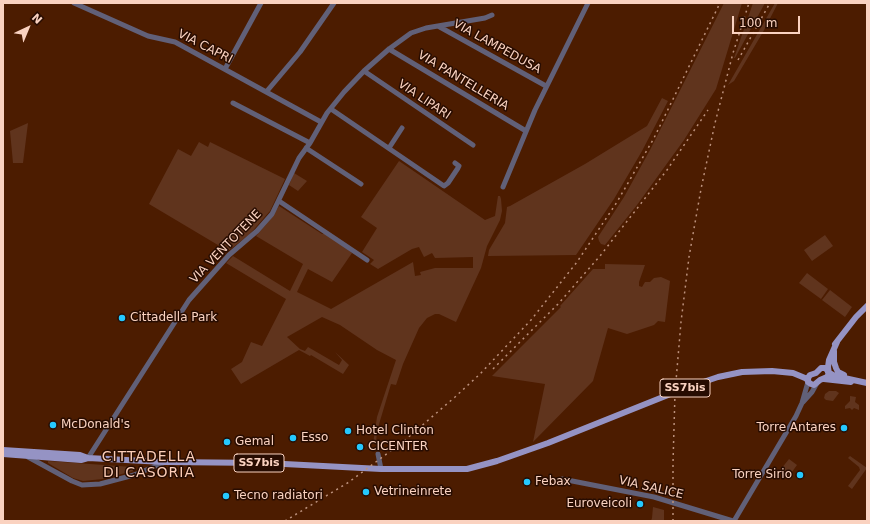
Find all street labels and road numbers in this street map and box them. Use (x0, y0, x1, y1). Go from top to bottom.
street label: VIA LAMPEDUSA (451, 17, 543, 77)
street label: VIA CAPRI (175, 27, 235, 67)
street label: VIA PANTELLERIA (415, 48, 511, 114)
street label: VIA LIPARI (395, 77, 453, 123)
street label: VIA VENTOTENE (187, 207, 265, 287)
road number: SS7bis (660, 379, 710, 397)
road number: SS7bis (234, 454, 284, 472)
street label: VIA SALICE (617, 474, 685, 502)

